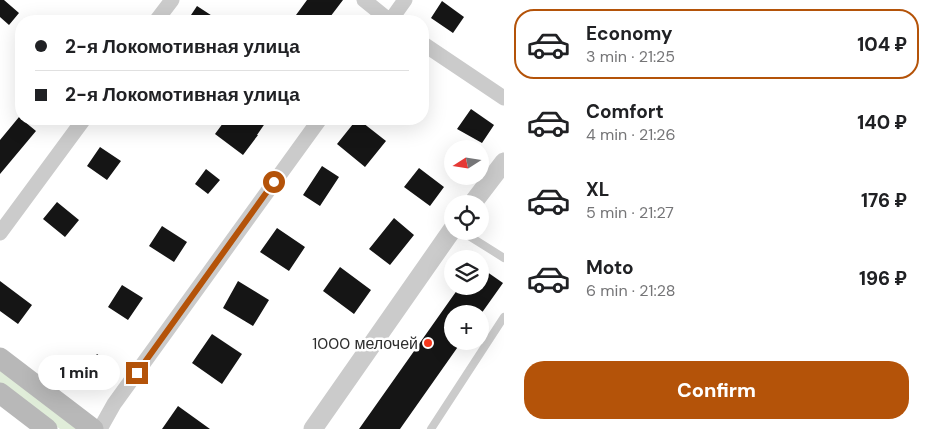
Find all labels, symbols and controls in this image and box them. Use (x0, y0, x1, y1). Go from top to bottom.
text: Economy (586, 21, 673, 46)
icon: car (526, 22, 571, 67)
text: 104 ₽ (857, 32, 907, 57)
text: 2-я Локомотивная улица (65, 34, 300, 59)
text: 3 min · 21:25 (586, 46, 675, 67)
text: 2-я Локомотивная улица (65, 82, 300, 107)
text: Comfort (586, 99, 664, 124)
icon: car (526, 100, 571, 145)
text: 140 ₽ (857, 110, 907, 135)
text: 4 min · 21:26 (586, 124, 676, 145)
north arrow (444, 140, 489, 185)
map controls (444, 140, 489, 350)
route start (263, 171, 285, 193)
text: XL (586, 177, 609, 202)
icon: car (526, 178, 571, 223)
text: 176 ₽ (861, 188, 907, 213)
button: locate (444, 195, 489, 240)
text: 5 min · 21:27 (586, 202, 674, 223)
button: layers (444, 250, 489, 295)
text: Moto (586, 255, 634, 280)
icon: car (526, 256, 571, 301)
text: 196 ₽ (859, 266, 907, 291)
text: 6 min · 21:28 (586, 280, 675, 301)
button: + (444, 305, 489, 350)
place label: 1000 мелочей (312, 333, 418, 354)
marker: 1000 мелочей (422, 337, 434, 349)
callout: 1 min (37, 356, 120, 390)
button: Confirm (524, 361, 909, 419)
text: 1 min (59, 362, 99, 383)
route end (126, 362, 148, 384)

